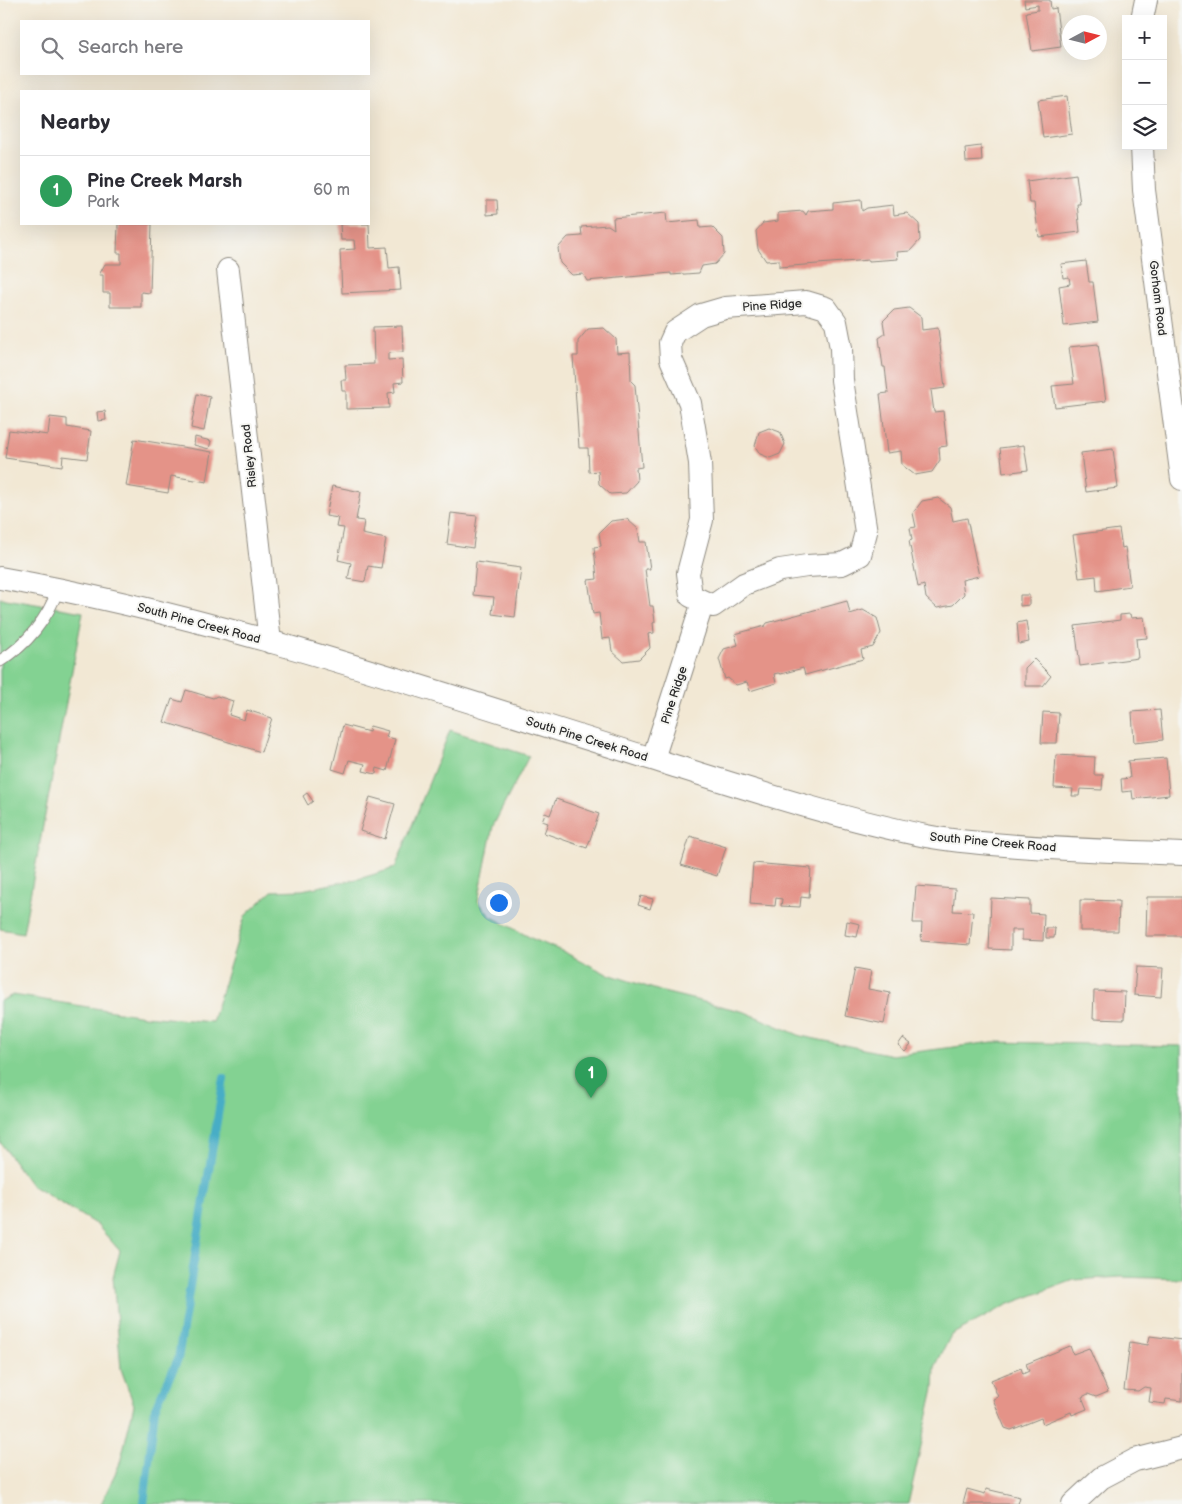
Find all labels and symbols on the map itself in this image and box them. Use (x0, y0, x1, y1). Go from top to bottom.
north arrow (1062, 15, 1107, 60)
street label: Gorham Road (1145, 260, 1170, 337)
street label: Pine Ridge (742, 296, 802, 315)
street label: Risley Road (239, 423, 260, 488)
street label: South Pine Creek Road (136, 600, 262, 647)
street label: Pine Ridge (658, 664, 691, 726)
street label: South Pine Creek Road (524, 714, 650, 765)
street label: South Pine Creek Road (929, 830, 1057, 855)
your location (486, 890, 512, 916)
pin: 1 (575, 1057, 607, 1098)

